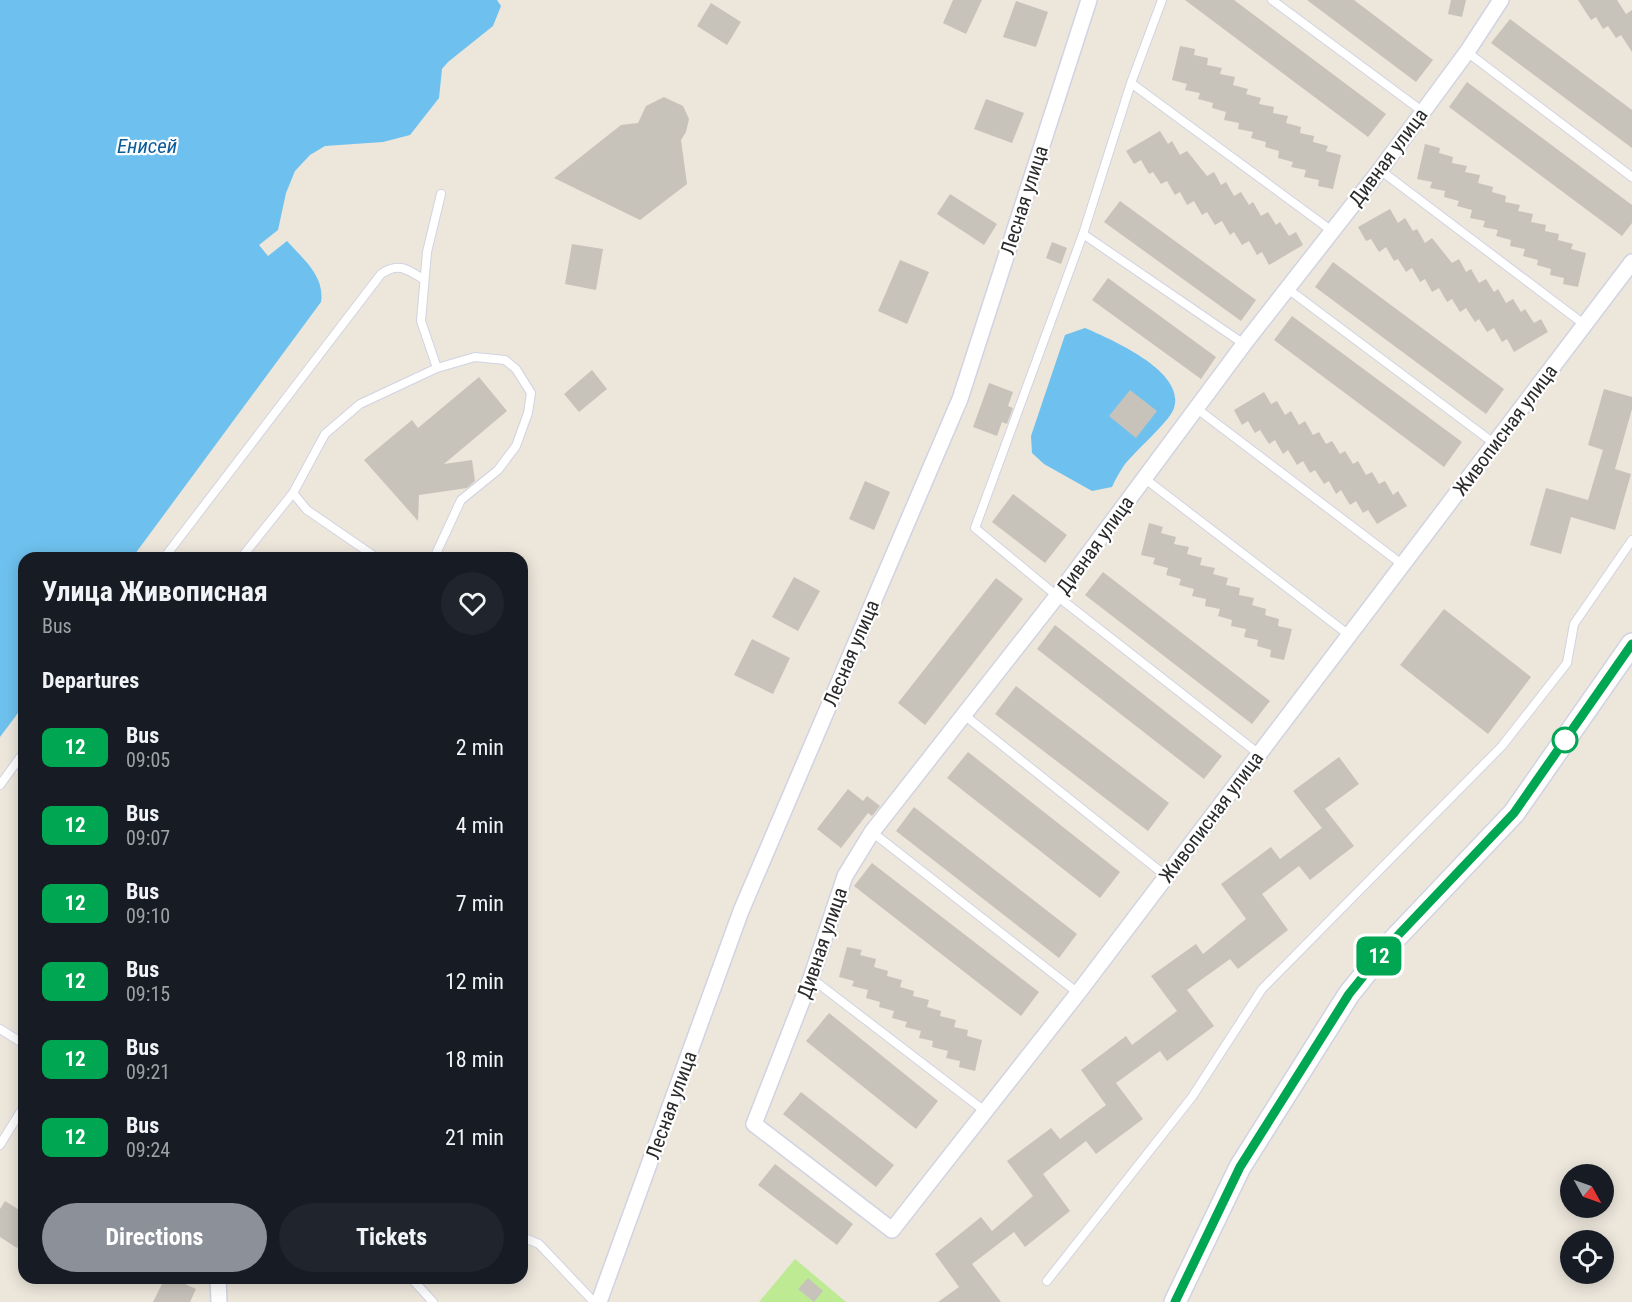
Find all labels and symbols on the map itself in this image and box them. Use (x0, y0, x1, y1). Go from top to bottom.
street label: Дивная улица (1344, 104, 1432, 210)
water label: Енисей (117, 134, 177, 158)
street label: Лесная улица (995, 142, 1053, 258)
street label: Живописная улица (1448, 360, 1562, 500)
street label: Дивная улица (1051, 491, 1139, 599)
street label: Лесная улица (818, 596, 884, 710)
unlabelled marker (1552, 727, 1578, 753)
street label: Живописная улица (1154, 747, 1268, 887)
street label: Дивная улица (792, 884, 852, 1002)
line badge: 12 (1352, 936, 1406, 976)
street label: Лесная улица (640, 1048, 702, 1162)
north arrow (1560, 1164, 1614, 1218)

